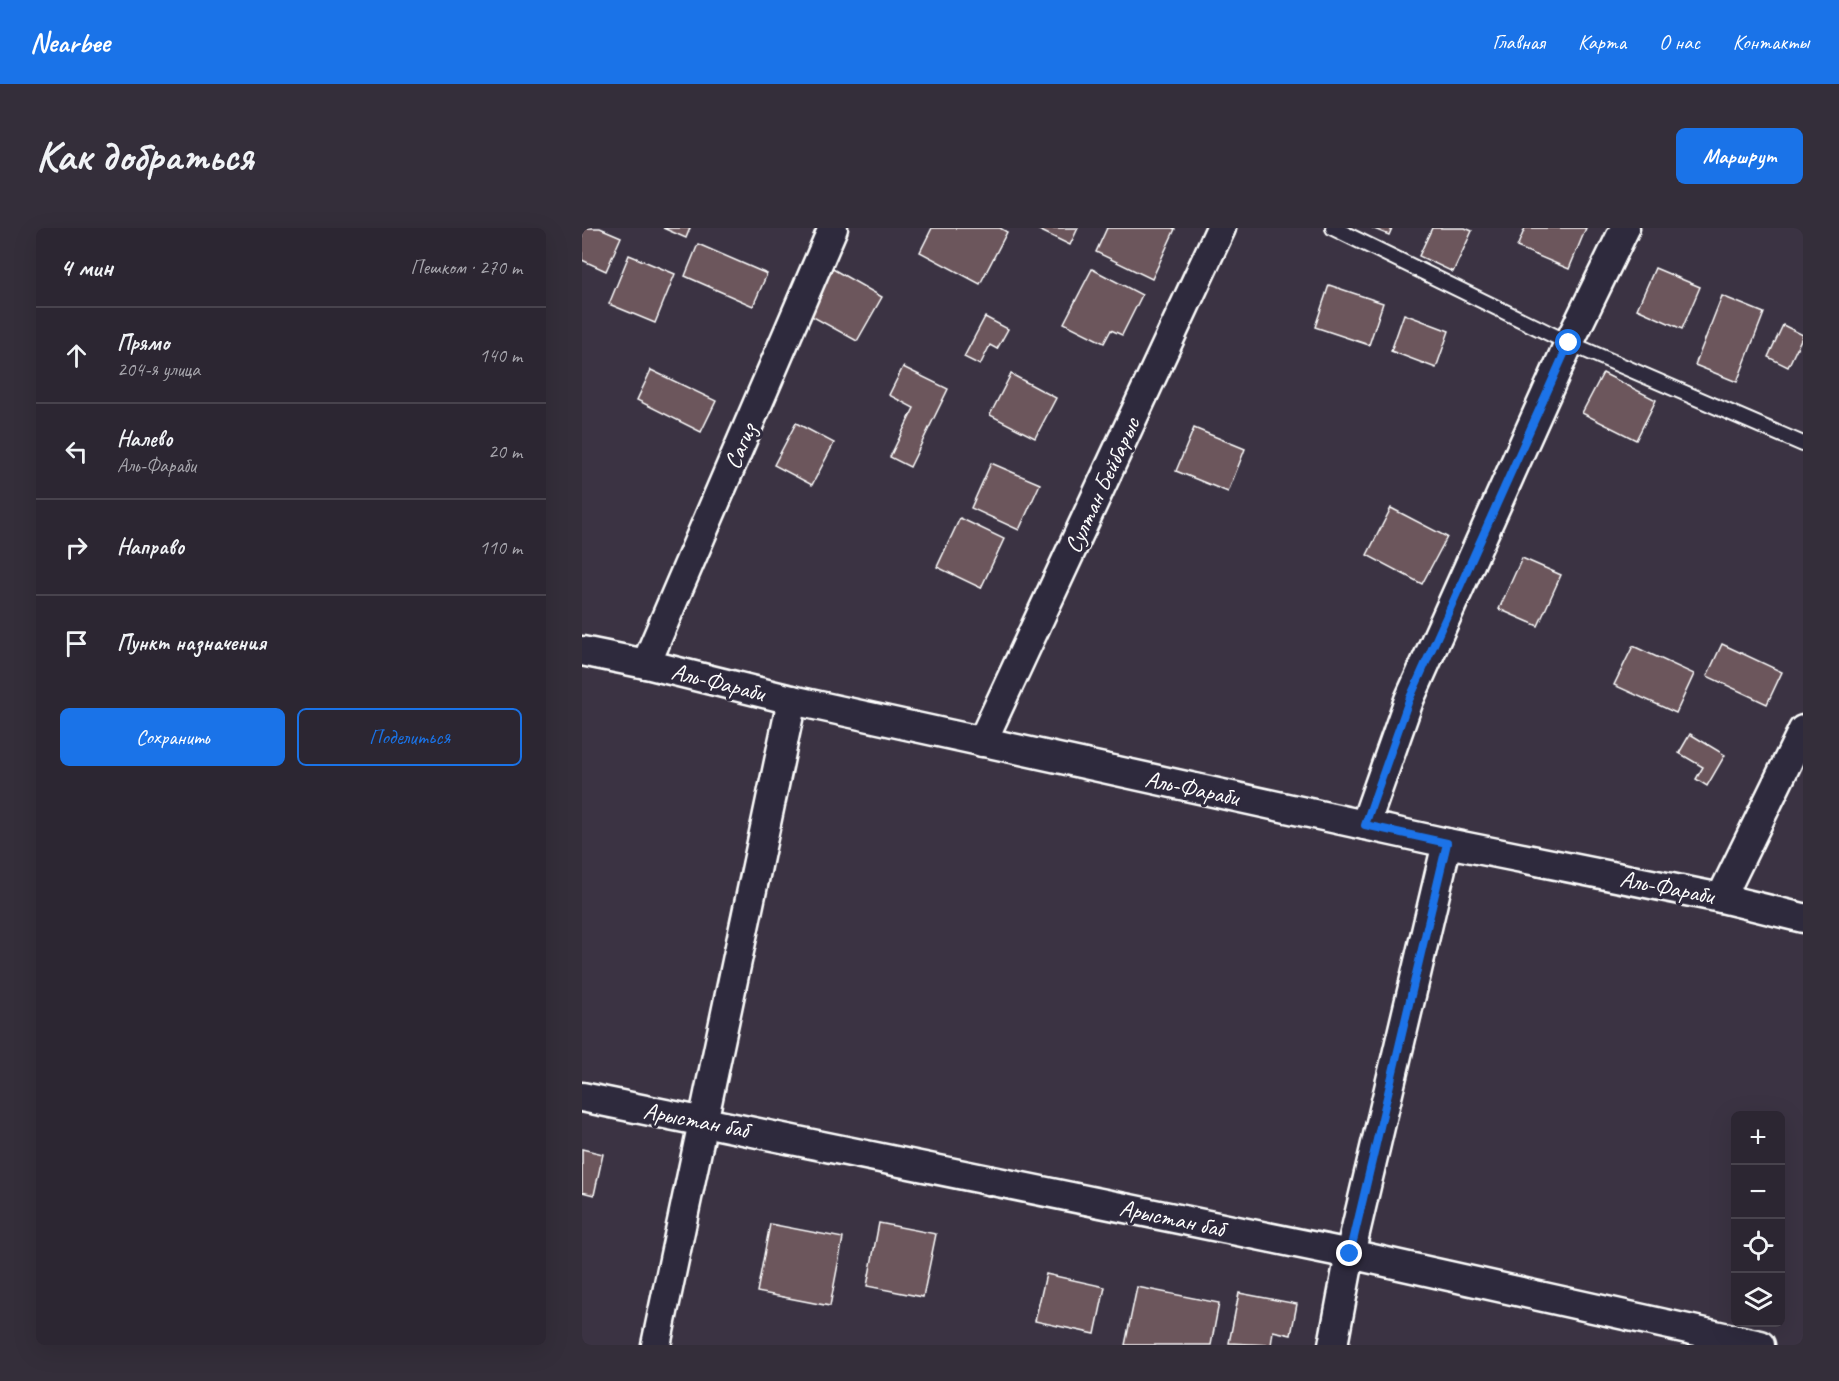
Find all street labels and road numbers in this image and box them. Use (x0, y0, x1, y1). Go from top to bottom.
street label: Султан Бейбарыс (1058, 411, 1147, 558)
street label: Сагиз (717, 417, 764, 473)
street label: Аль-Фараби (668, 656, 770, 709)
street label: Аль-Фараби (1143, 763, 1244, 813)
street label: Аль-Фараби (1618, 863, 1719, 911)
street label: Арыстан баб (641, 1095, 755, 1146)
street label: Арыстан баб (1117, 1192, 1231, 1245)

